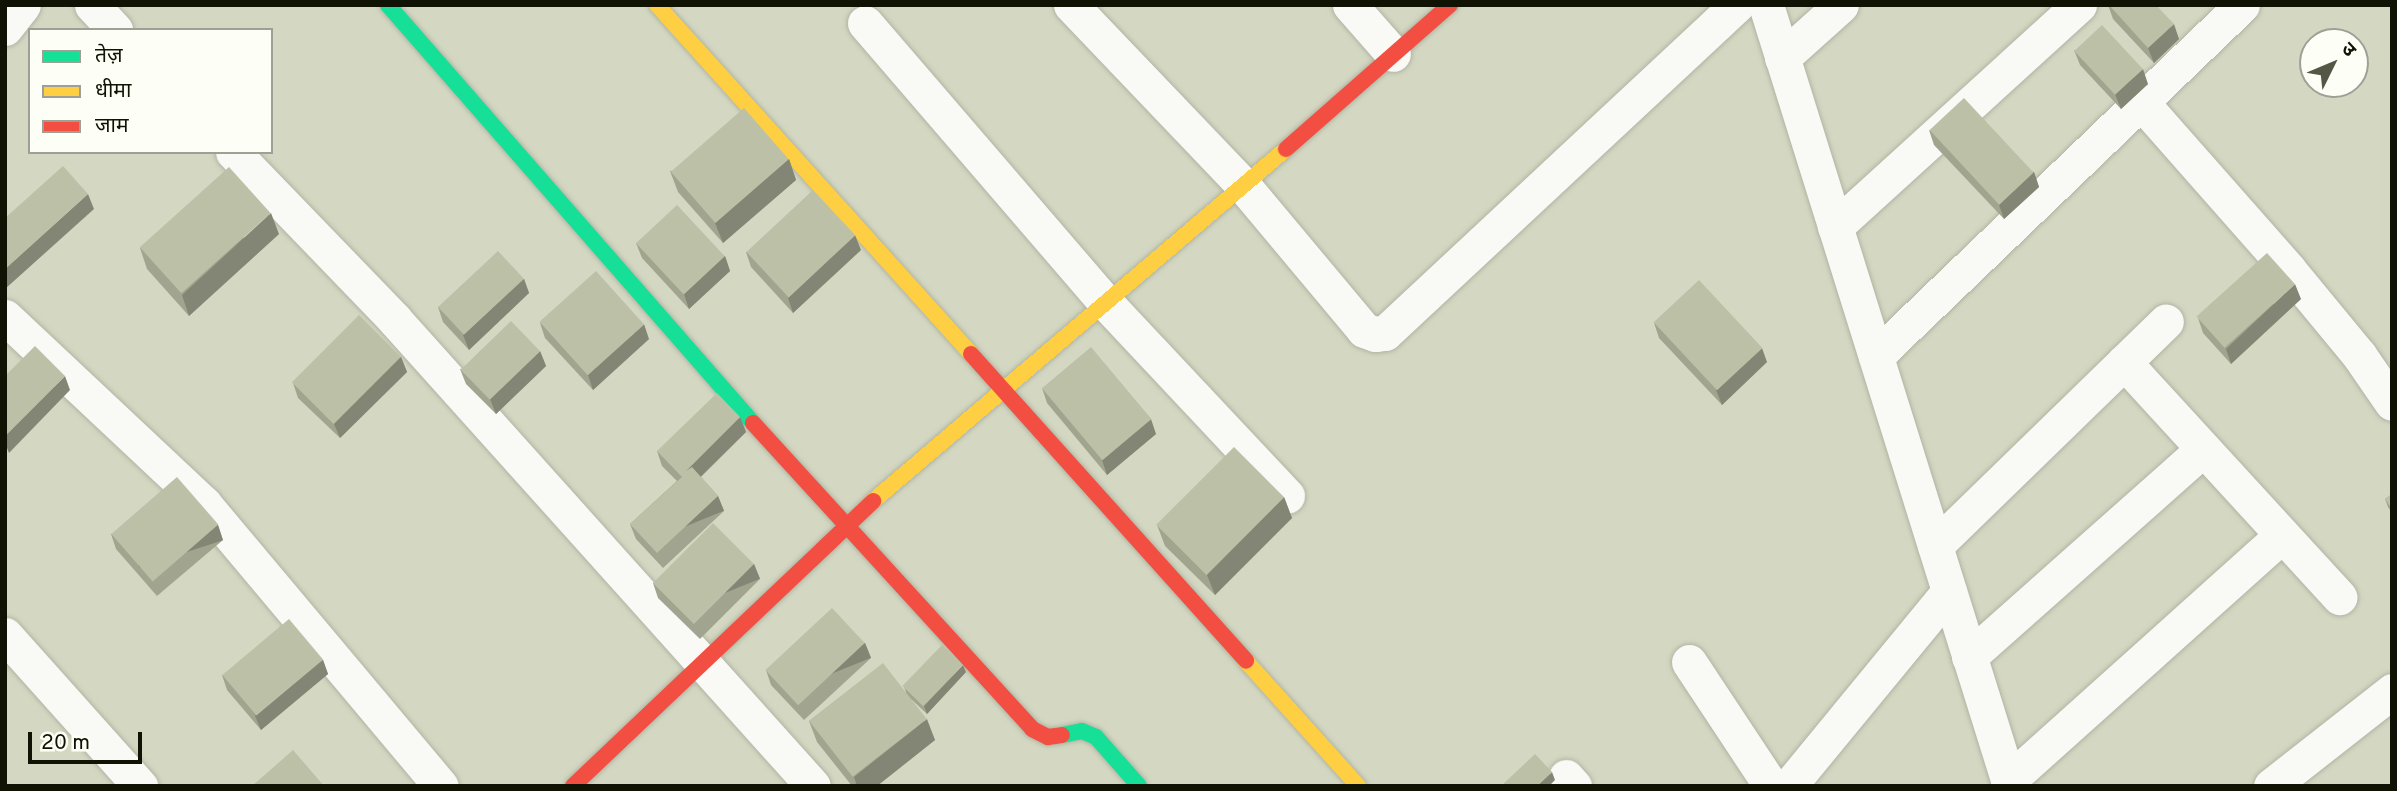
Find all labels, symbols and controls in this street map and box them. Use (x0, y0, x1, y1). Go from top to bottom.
legend (28, 28, 273, 154)
north arrow (2299, 28, 2369, 98)
text: उ (2335, 38, 2360, 62)
text: तेज़ (95, 43, 123, 70)
text: धीमा (95, 78, 131, 105)
text: जाम (95, 113, 129, 140)
scale bar (32, 718, 145, 762)
text: 20 m (41, 730, 90, 757)

